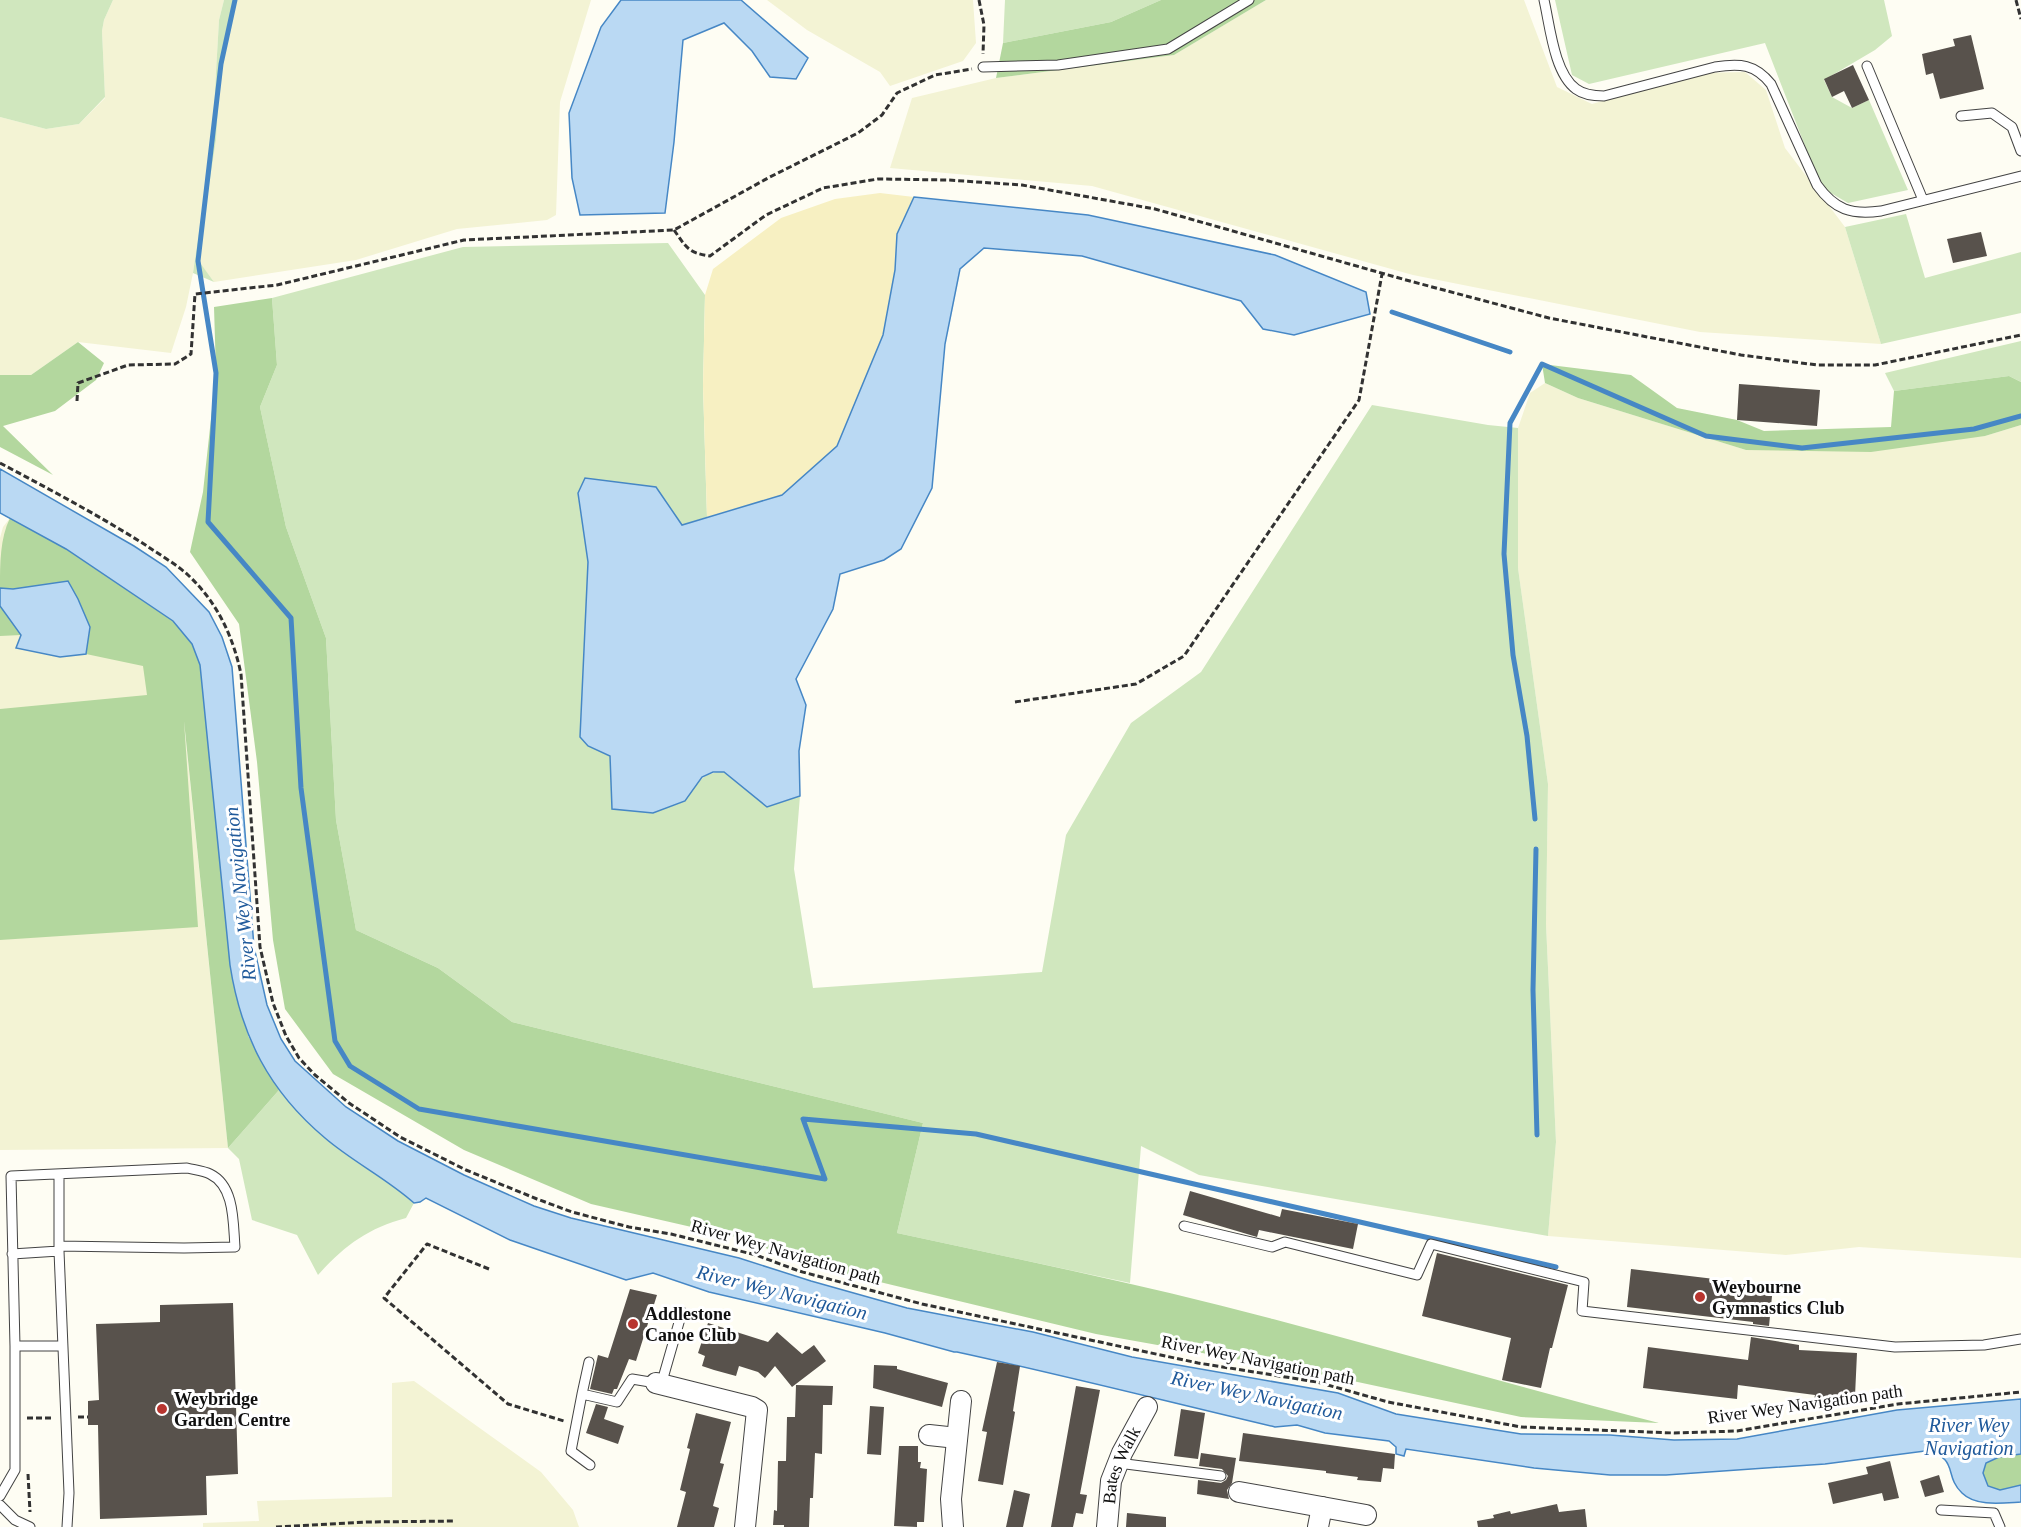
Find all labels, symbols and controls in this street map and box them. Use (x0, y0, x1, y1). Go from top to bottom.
water label: River Wey Navigation (220, 806, 261, 983)
street label: River Wey Navigation path (689, 1215, 883, 1289)
water label: River Wey Navigation (693, 1260, 869, 1325)
place label: Weybourne Gymnastics Club (1712, 1277, 1845, 1318)
marker: Weybourne Gymnastics Club (1693, 1290, 1707, 1304)
place label: Addlestone Canoe Club (645, 1304, 737, 1345)
marker: Addlestone Canoe Club (626, 1317, 640, 1331)
street label: River Wey Navigation path (1160, 1331, 1356, 1389)
water label: River Wey Navigation (1168, 1366, 1345, 1425)
street label: River Wey Navigation path (1706, 1380, 1904, 1428)
place label: Weybridge Garden Centre (174, 1389, 290, 1430)
marker: Weybridge Garden Centre (155, 1402, 169, 1416)
water label: River Wey Navigation (1924, 1414, 2013, 1460)
street label: Bates Walk (1099, 1423, 1144, 1505)

